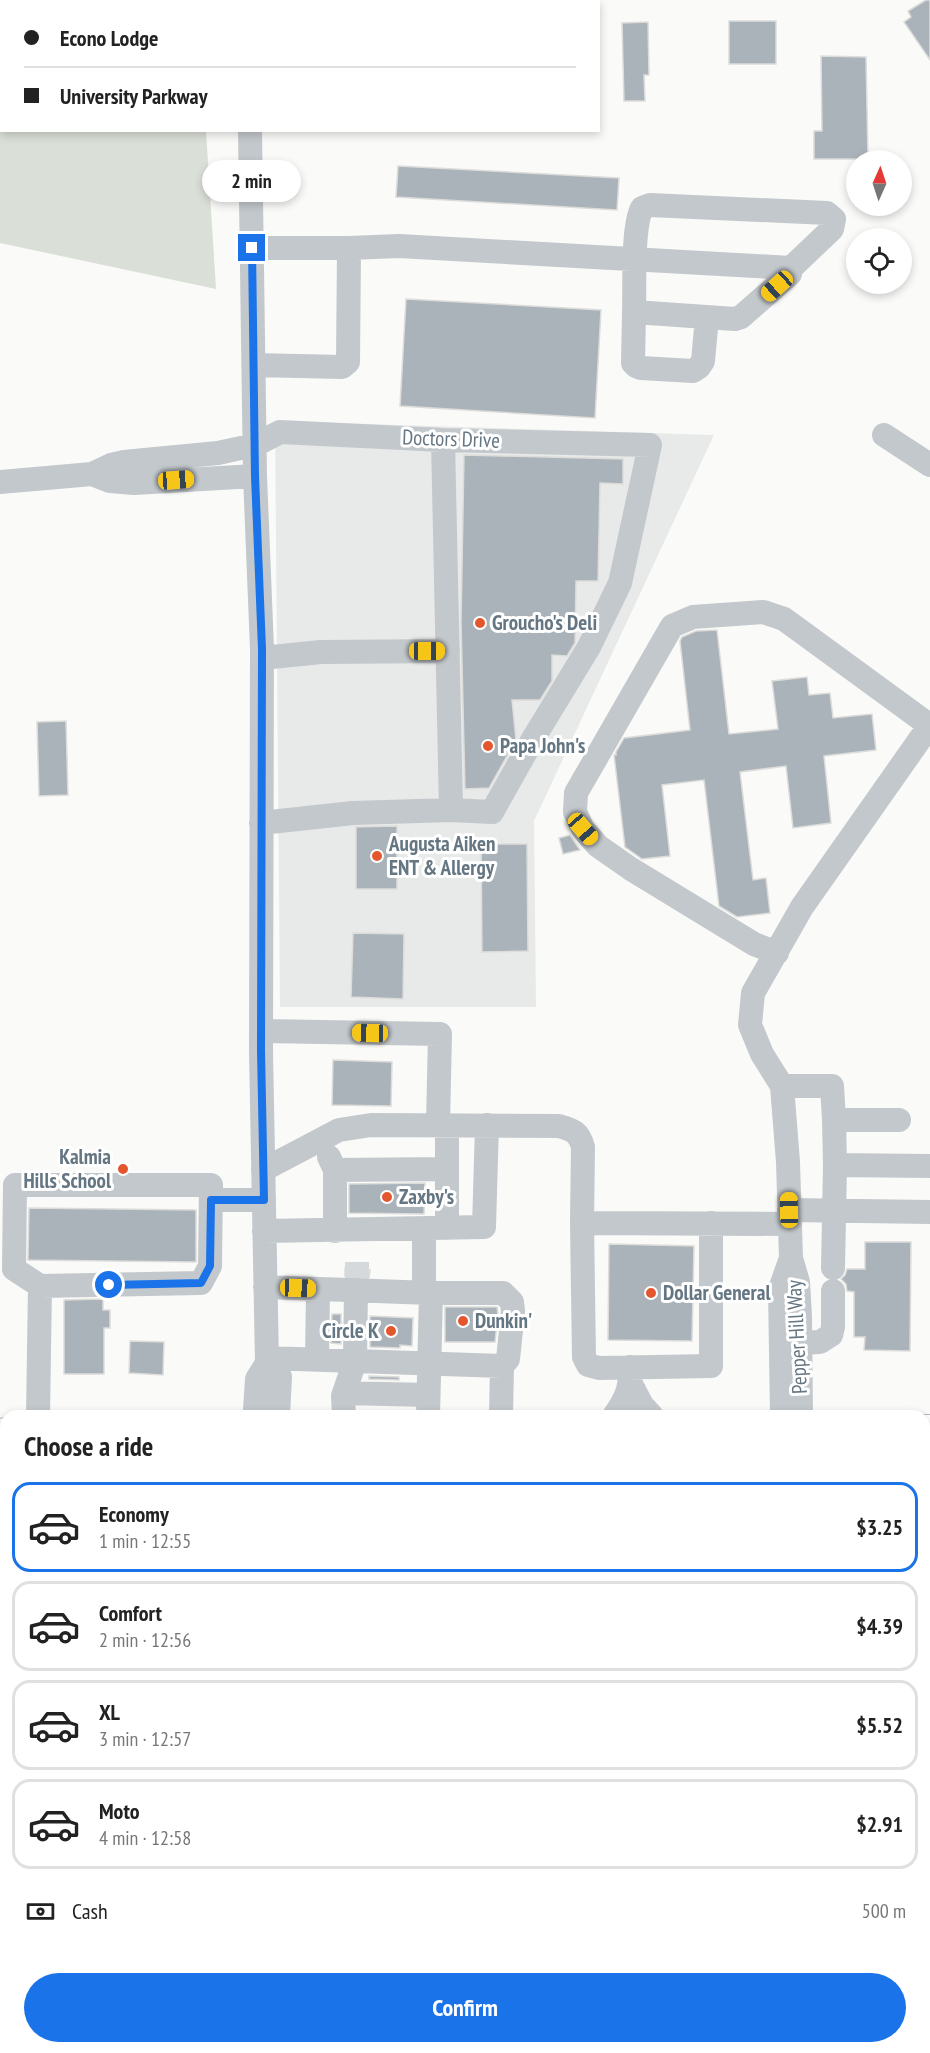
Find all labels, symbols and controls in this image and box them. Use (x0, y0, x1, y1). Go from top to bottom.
text: Econo Lodge (60, 24, 158, 52)
text: University Parkway (60, 82, 208, 110)
north arrow (846, 150, 912, 216)
map controls (846, 150, 912, 294)
callout: 2 min (202, 161, 302, 203)
text: 2 min (231, 168, 272, 194)
button: locate (846, 228, 912, 294)
route end (238, 234, 265, 261)
car (758, 267, 796, 305)
street label: Doctors Drive (402, 423, 500, 454)
car (157, 470, 195, 490)
place label: Groucho's Deli (492, 609, 597, 636)
marker: Groucho's Deli (473, 616, 487, 630)
car (409, 642, 445, 660)
place label: Papa John's (500, 732, 585, 759)
marker: Papa John's (481, 739, 495, 753)
car (564, 810, 602, 848)
place label: Augusta Aiken ENT & Allergy (388, 830, 495, 881)
marker: Augusta Aiken ENT & Allergy (370, 849, 384, 863)
car (352, 1024, 388, 1042)
place label: Kalmia Hills School (23, 1143, 112, 1194)
marker: Kalmia Hills School (116, 1162, 130, 1176)
place label: Zaxby's (399, 1183, 454, 1210)
marker: Zaxby's (380, 1190, 394, 1204)
car (780, 1192, 798, 1228)
route start (95, 1271, 122, 1298)
car (280, 1278, 316, 1298)
place label: Dollar General (663, 1279, 771, 1306)
street label: Pepper Hill Way (780, 1279, 813, 1395)
marker: Dollar General (644, 1286, 658, 1300)
place label: Dunkin' (475, 1307, 532, 1334)
marker: Dunkin' (456, 1314, 470, 1328)
place label: Circle K (322, 1317, 379, 1344)
marker: Circle K (384, 1324, 398, 1338)
text: Choose a ride (24, 1429, 153, 1463)
icon: car (27, 1500, 81, 1554)
text: Economy (99, 1500, 169, 1528)
text: $3.25 (856, 1513, 903, 1541)
text: 1 min · 12:55 (99, 1528, 191, 1554)
icon: car (27, 1599, 81, 1653)
text: Comfort (99, 1599, 162, 1627)
text: $4.39 (856, 1612, 903, 1640)
text: 2 min · 12:56 (99, 1627, 191, 1653)
icon: car (27, 1698, 81, 1752)
text: XL (99, 1698, 120, 1726)
text: $5.52 (856, 1711, 903, 1739)
text: 3 min · 12:57 (99, 1726, 191, 1752)
icon: car (27, 1797, 81, 1851)
text: Moto (99, 1797, 140, 1825)
text: $2.91 (856, 1810, 903, 1838)
text: 4 min · 12:58 (99, 1825, 191, 1851)
icon: cash (24, 1895, 57, 1928)
text: Cash (72, 1897, 108, 1925)
text: 500 m (862, 1898, 906, 1924)
button: Confirm (24, 1973, 906, 2042)

